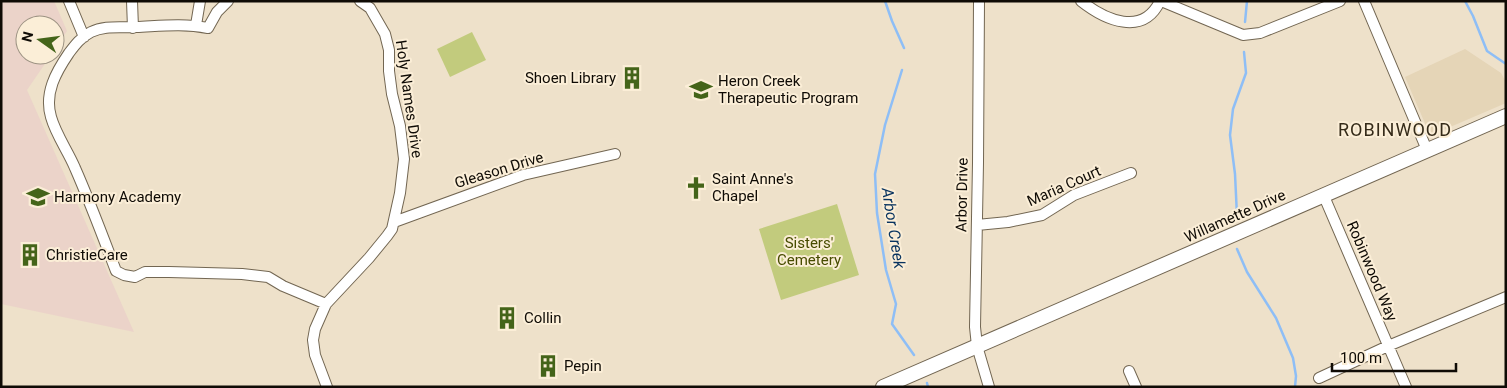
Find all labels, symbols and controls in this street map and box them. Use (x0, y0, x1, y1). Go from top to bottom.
north arrow (15, 15, 65, 65)
text: N (18, 30, 36, 44)
street label: Holy Names Drive (392, 39, 426, 159)
building icon: Shoen Library (619, 65, 645, 91)
place label: Shoen Library (525, 69, 616, 87)
place label: Heron Creek Therapeutic Program (718, 72, 858, 107)
school or university icon: Heron Creek Therapeutic Program (688, 77, 714, 103)
district label: ROBINWOOD (1338, 119, 1452, 140)
street label: Gleason Drive (452, 148, 546, 192)
street label: Arbor Drive (952, 158, 972, 232)
street label: Maria Court (1024, 162, 1104, 210)
place label: Saint Anne's Chapel (712, 170, 794, 205)
church icon: Saint Anne's Chapel (683, 175, 709, 201)
school or university icon: Harmony Academy (25, 184, 51, 210)
water label: Arbor Creek (878, 185, 909, 271)
street label: Willamette Drive (1182, 186, 1288, 246)
place label: Harmony Academy (54, 188, 181, 206)
street label: Robinwood Way (1343, 218, 1401, 324)
park label: Sisters' Cemetery (777, 234, 841, 269)
building icon: ChristieCare (17, 242, 43, 268)
place label: ChristieCare (46, 246, 128, 264)
building icon: Collin (494, 305, 520, 331)
place label: Collin (524, 309, 562, 327)
scale bar (1332, 340, 1456, 372)
text: 100 m (1340, 349, 1382, 367)
building icon: Pepin (535, 353, 561, 379)
place label: Pepin (564, 357, 602, 375)

